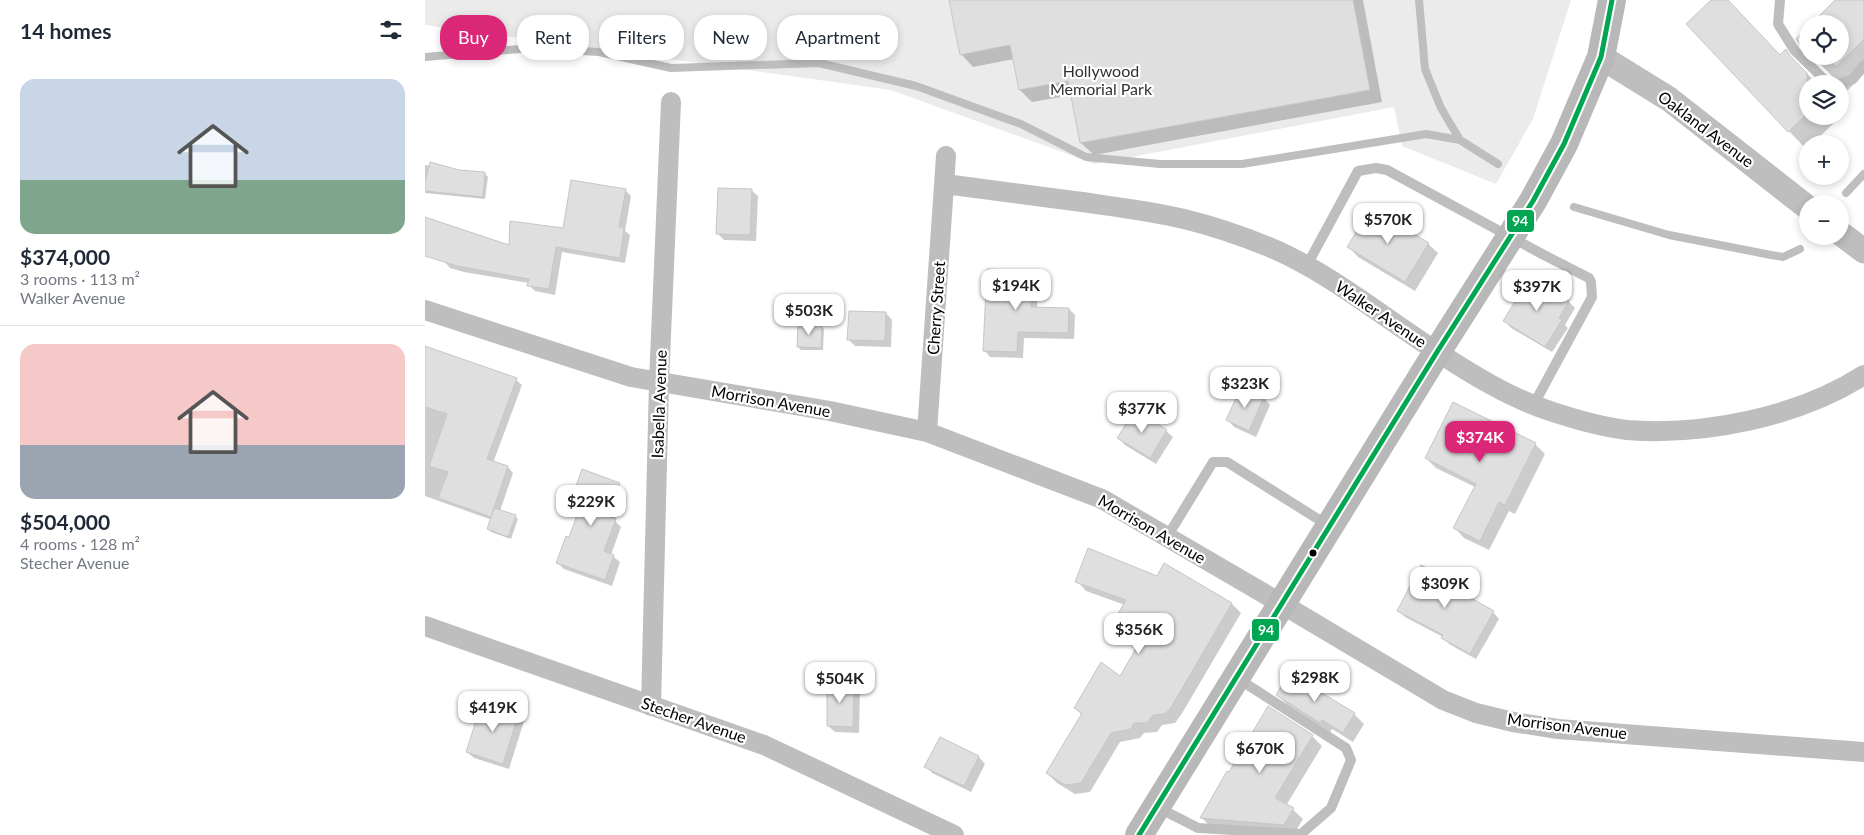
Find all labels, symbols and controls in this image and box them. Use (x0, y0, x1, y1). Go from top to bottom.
chip: Buy (440, 15, 507, 60)
chip: Rent (517, 15, 589, 60)
chip: Filters (599, 15, 684, 60)
chip: New (694, 15, 767, 60)
chip: Apartment (777, 15, 898, 60)
map controls (1799, 15, 1849, 245)
button: locate (1799, 15, 1849, 65)
icon: filters (377, 16, 405, 44)
text: 14 homes (20, 18, 111, 43)
park label: Hollywood Memorial Park (1050, 61, 1153, 98)
button: layers (1799, 75, 1849, 125)
street label: Oakland Avenue (1655, 86, 1758, 171)
icon: home (168, 111, 258, 201)
button: + (1799, 135, 1849, 185)
button: − (1799, 195, 1849, 245)
pin: $570K (1353, 202, 1423, 245)
text: $570K (1364, 209, 1412, 228)
line badge: 94 (1506, 209, 1535, 233)
text: 94 (1512, 212, 1528, 229)
text: $374,000 (20, 244, 110, 269)
street label: Cherry Street (923, 260, 948, 355)
pin: $194K (981, 268, 1051, 311)
text: 3 rooms · 113 m² (20, 269, 140, 288)
pin: $397K (1502, 270, 1572, 312)
text: $194K (992, 275, 1040, 294)
street label: Walker Avenue (1332, 276, 1430, 351)
text: $397K (1513, 276, 1561, 295)
text: Walker Avenue (20, 288, 126, 307)
pin: $503K (774, 294, 844, 336)
text: $503K (785, 300, 833, 319)
street label: Isabella Avenue (647, 349, 670, 459)
pin: $323K (1210, 366, 1280, 409)
text: $323K (1221, 373, 1269, 392)
icon: home (168, 377, 258, 467)
street label: Morrison Avenue (710, 381, 832, 420)
pin: $377K (1107, 392, 1177, 434)
text: $377K (1118, 398, 1166, 417)
pin: $374K (1445, 420, 1515, 463)
text: $374K (1456, 427, 1504, 446)
pin: $229K (556, 484, 626, 527)
street label: Morrison Avenue (1095, 490, 1209, 567)
text: $229K (567, 491, 615, 510)
text: $504,000 (20, 509, 110, 534)
text: 4 rooms · 128 m² (20, 534, 140, 553)
unlabelled marker (1308, 548, 1318, 558)
text: Stecher Avenue (20, 553, 130, 572)
pin: $309K (1410, 566, 1480, 609)
text: $309K (1421, 573, 1469, 592)
pin: $356K (1104, 612, 1174, 655)
line badge: 94 (1251, 618, 1280, 642)
text: $356K (1115, 619, 1163, 638)
text: 94 (1258, 621, 1274, 638)
pin: $298K (1280, 660, 1350, 703)
pin: $504K (805, 662, 875, 704)
text: $298K (1291, 667, 1339, 686)
text: $504K (816, 668, 864, 687)
pin: $419K (458, 690, 528, 733)
street label: Stecher Avenue (639, 693, 749, 746)
text: $419K (469, 697, 517, 716)
street label: Morrison Avenue (1506, 709, 1628, 742)
pin: $670K (1225, 732, 1295, 774)
text: $670K (1236, 738, 1284, 757)

